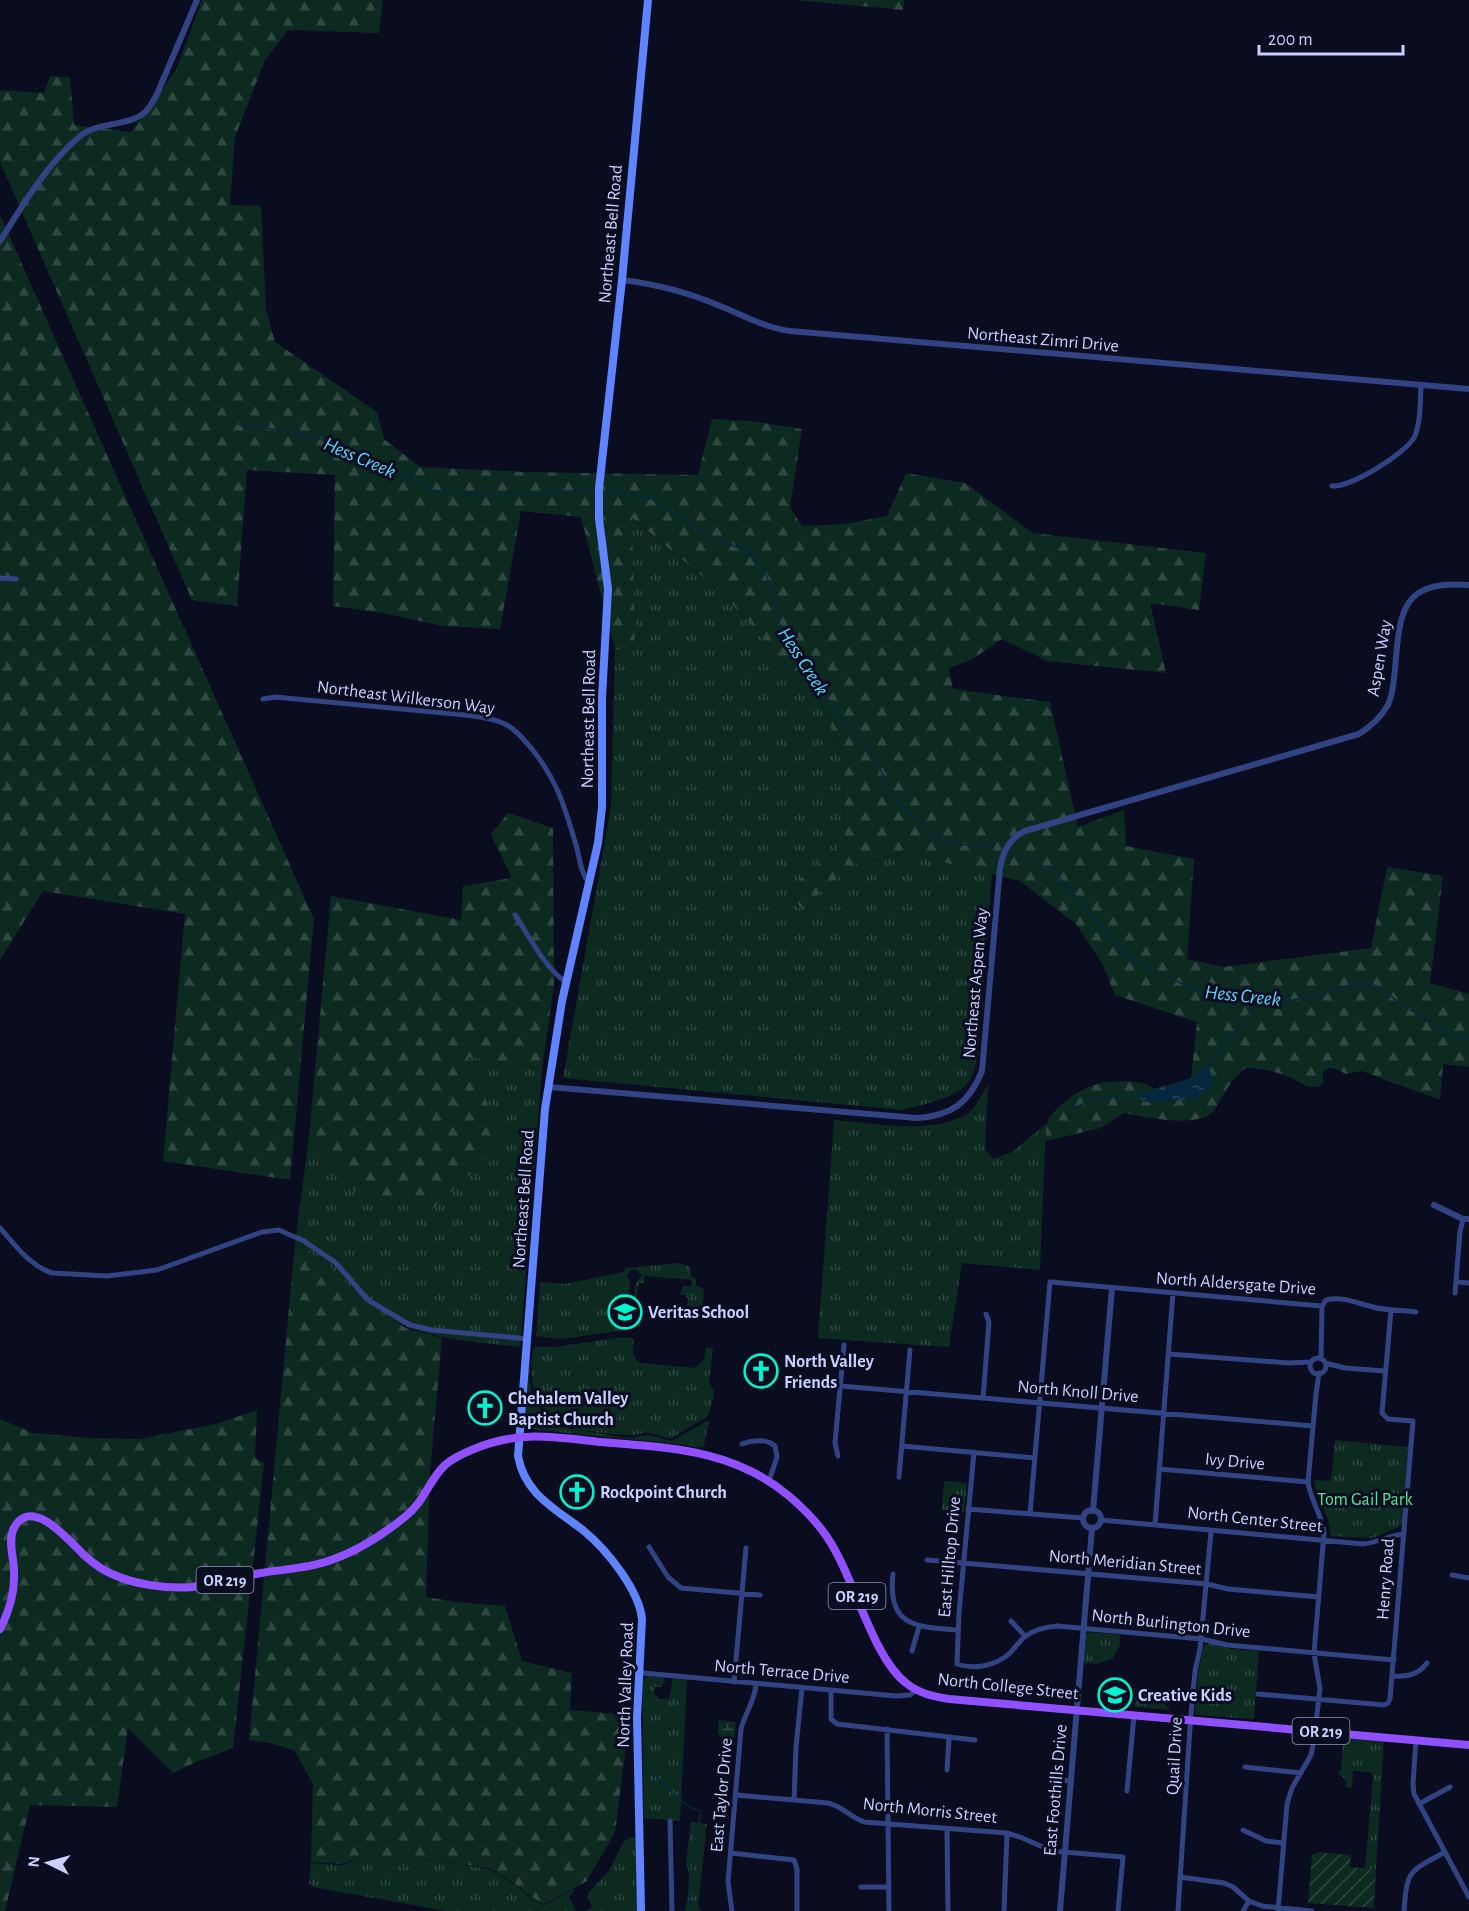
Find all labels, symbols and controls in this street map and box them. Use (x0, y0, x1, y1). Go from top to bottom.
scale bar (1259, 18, 1403, 56)
text: 200 m (1268, 31, 1313, 49)
street label: Northeast Bell Road (596, 164, 626, 304)
street label: Northeast Zimri Drive (966, 324, 1119, 356)
water label: Hess Creek (321, 434, 399, 482)
street label: Aspen Way (1364, 618, 1396, 698)
water label: Hess Creek (774, 624, 832, 699)
street label: Northeast Bell Road (579, 649, 599, 789)
street label: Northeast Wilkerson Way (316, 678, 496, 718)
street label: Northeast Aspen Way (960, 907, 992, 1059)
water label: Hess Creek (1204, 982, 1282, 1010)
street label: Northeast Bell Road (510, 1129, 538, 1269)
street label: North Aldersgate Drive (1155, 1269, 1317, 1299)
school or university icon: Veritas School (607, 1294, 643, 1330)
place label: Veritas School (648, 1304, 749, 1322)
church icon: North Valley Friends (743, 1353, 779, 1389)
place label: North Valley Friends (784, 1353, 875, 1392)
street label: North Knoll Drive (1017, 1378, 1139, 1406)
church icon: Chehalem Valley Baptist Church (467, 1390, 503, 1426)
place label: Chehalem Valley Baptist Church (508, 1390, 629, 1429)
street label: Ivy Drive (1204, 1450, 1266, 1474)
church icon: Rockpoint Church (559, 1474, 595, 1510)
place label: Rockpoint Church (600, 1484, 727, 1502)
park label: Tom Gail Park (1317, 1491, 1414, 1509)
street label: East Hilltop Drive (936, 1496, 964, 1618)
street label: North Center Street (1186, 1504, 1324, 1536)
street label: Henry Road (1374, 1538, 1398, 1621)
street label: North Meridian Street (1048, 1547, 1202, 1579)
road number: OR 219 (196, 1567, 254, 1593)
road number: OR 219 (828, 1583, 886, 1609)
street label: North Burlington Drive (1091, 1607, 1251, 1641)
street label: North Valley Road (615, 1622, 637, 1748)
street label: North Terrace Drive (713, 1657, 850, 1687)
street label: North College Street (936, 1671, 1080, 1703)
school or university icon: Creative Kids (1097, 1677, 1133, 1713)
place label: Creative Kids (1138, 1687, 1232, 1705)
street label: Quail Drive (1164, 1717, 1186, 1796)
road number: OR 219 (1292, 1718, 1350, 1744)
street label: East Foothills Drive (1041, 1723, 1071, 1857)
street label: East Taylor Drive (708, 1737, 736, 1853)
street label: North Morris Street (862, 1795, 998, 1827)
north arrow (18, 1833, 78, 1893)
text: N (26, 1856, 43, 1868)

